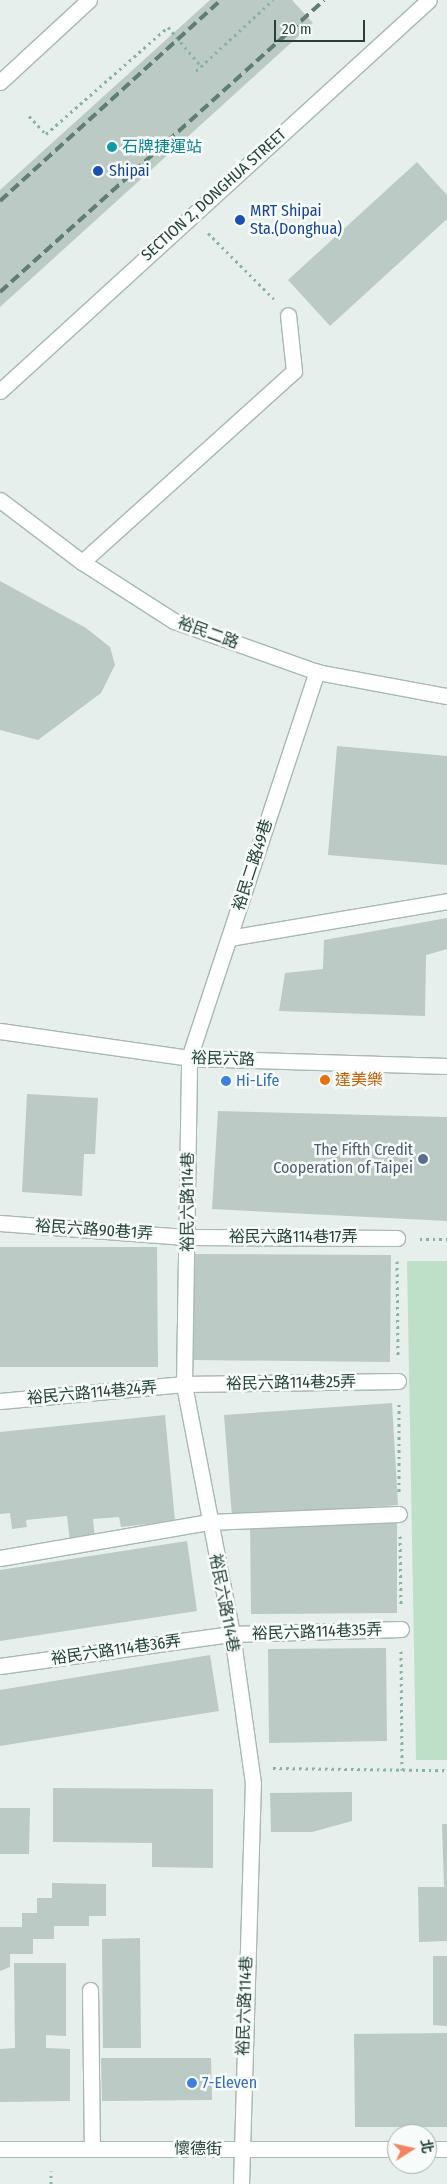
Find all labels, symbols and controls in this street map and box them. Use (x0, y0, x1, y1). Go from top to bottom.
scale bar (277, 10, 368, 42)
text: 20 m (282, 20, 312, 38)
street label: SECTION 2, DONGHUA STREET (138, 125, 290, 265)
place label: 石牌捷運站 (122, 137, 202, 157)
marker: 石牌捷運站 (106, 141, 118, 153)
place label: Shipai (109, 161, 150, 181)
marker: Shipai (91, 164, 105, 178)
place label: MRT Shipai Sta.(Donghua) (250, 201, 342, 239)
marker: MRT Shipai Sta.(Donghua) (234, 214, 246, 226)
street label: 裕民二路 (175, 613, 241, 653)
street label: 裕民二路49巷 (229, 817, 277, 913)
street label: 裕民六路 (191, 1048, 255, 1070)
place label: 達美樂 (335, 1070, 383, 1090)
place label: Hi-Life (236, 1071, 279, 1091)
marker: 達美樂 (319, 1074, 331, 1086)
marker: Hi-Life (220, 1075, 232, 1087)
place label: The Fifth Credit Cooperation of Taipei (273, 1140, 413, 1178)
street label: 裕民六路114巷 (178, 1152, 198, 1252)
marker: The Fifth Credit Cooperation of Taipei (417, 1153, 429, 1165)
street label: 裕民六路90巷1弄 (34, 1216, 154, 1244)
street label: 裕民六路114巷17弄 (229, 1227, 357, 1247)
street label: 裕民六路114巷25弄 (226, 1372, 356, 1394)
street label: 裕民六路114巷24弄 (26, 1378, 158, 1408)
street label: 裕民六路114巷 (205, 1552, 243, 1654)
street label: 裕民六路114巷35弄 (251, 1620, 383, 1644)
street label: 裕民六路114巷36弄 (50, 1631, 182, 1669)
street label: 裕民六路114巷 (234, 1956, 256, 2056)
place label: 7-Eleven (202, 2073, 257, 2093)
marker: 7-Eleven (186, 2077, 198, 2089)
north arrow (387, 2124, 437, 2174)
text: 北 (417, 2138, 436, 2155)
street label: 懷德街 (174, 2139, 222, 2159)

